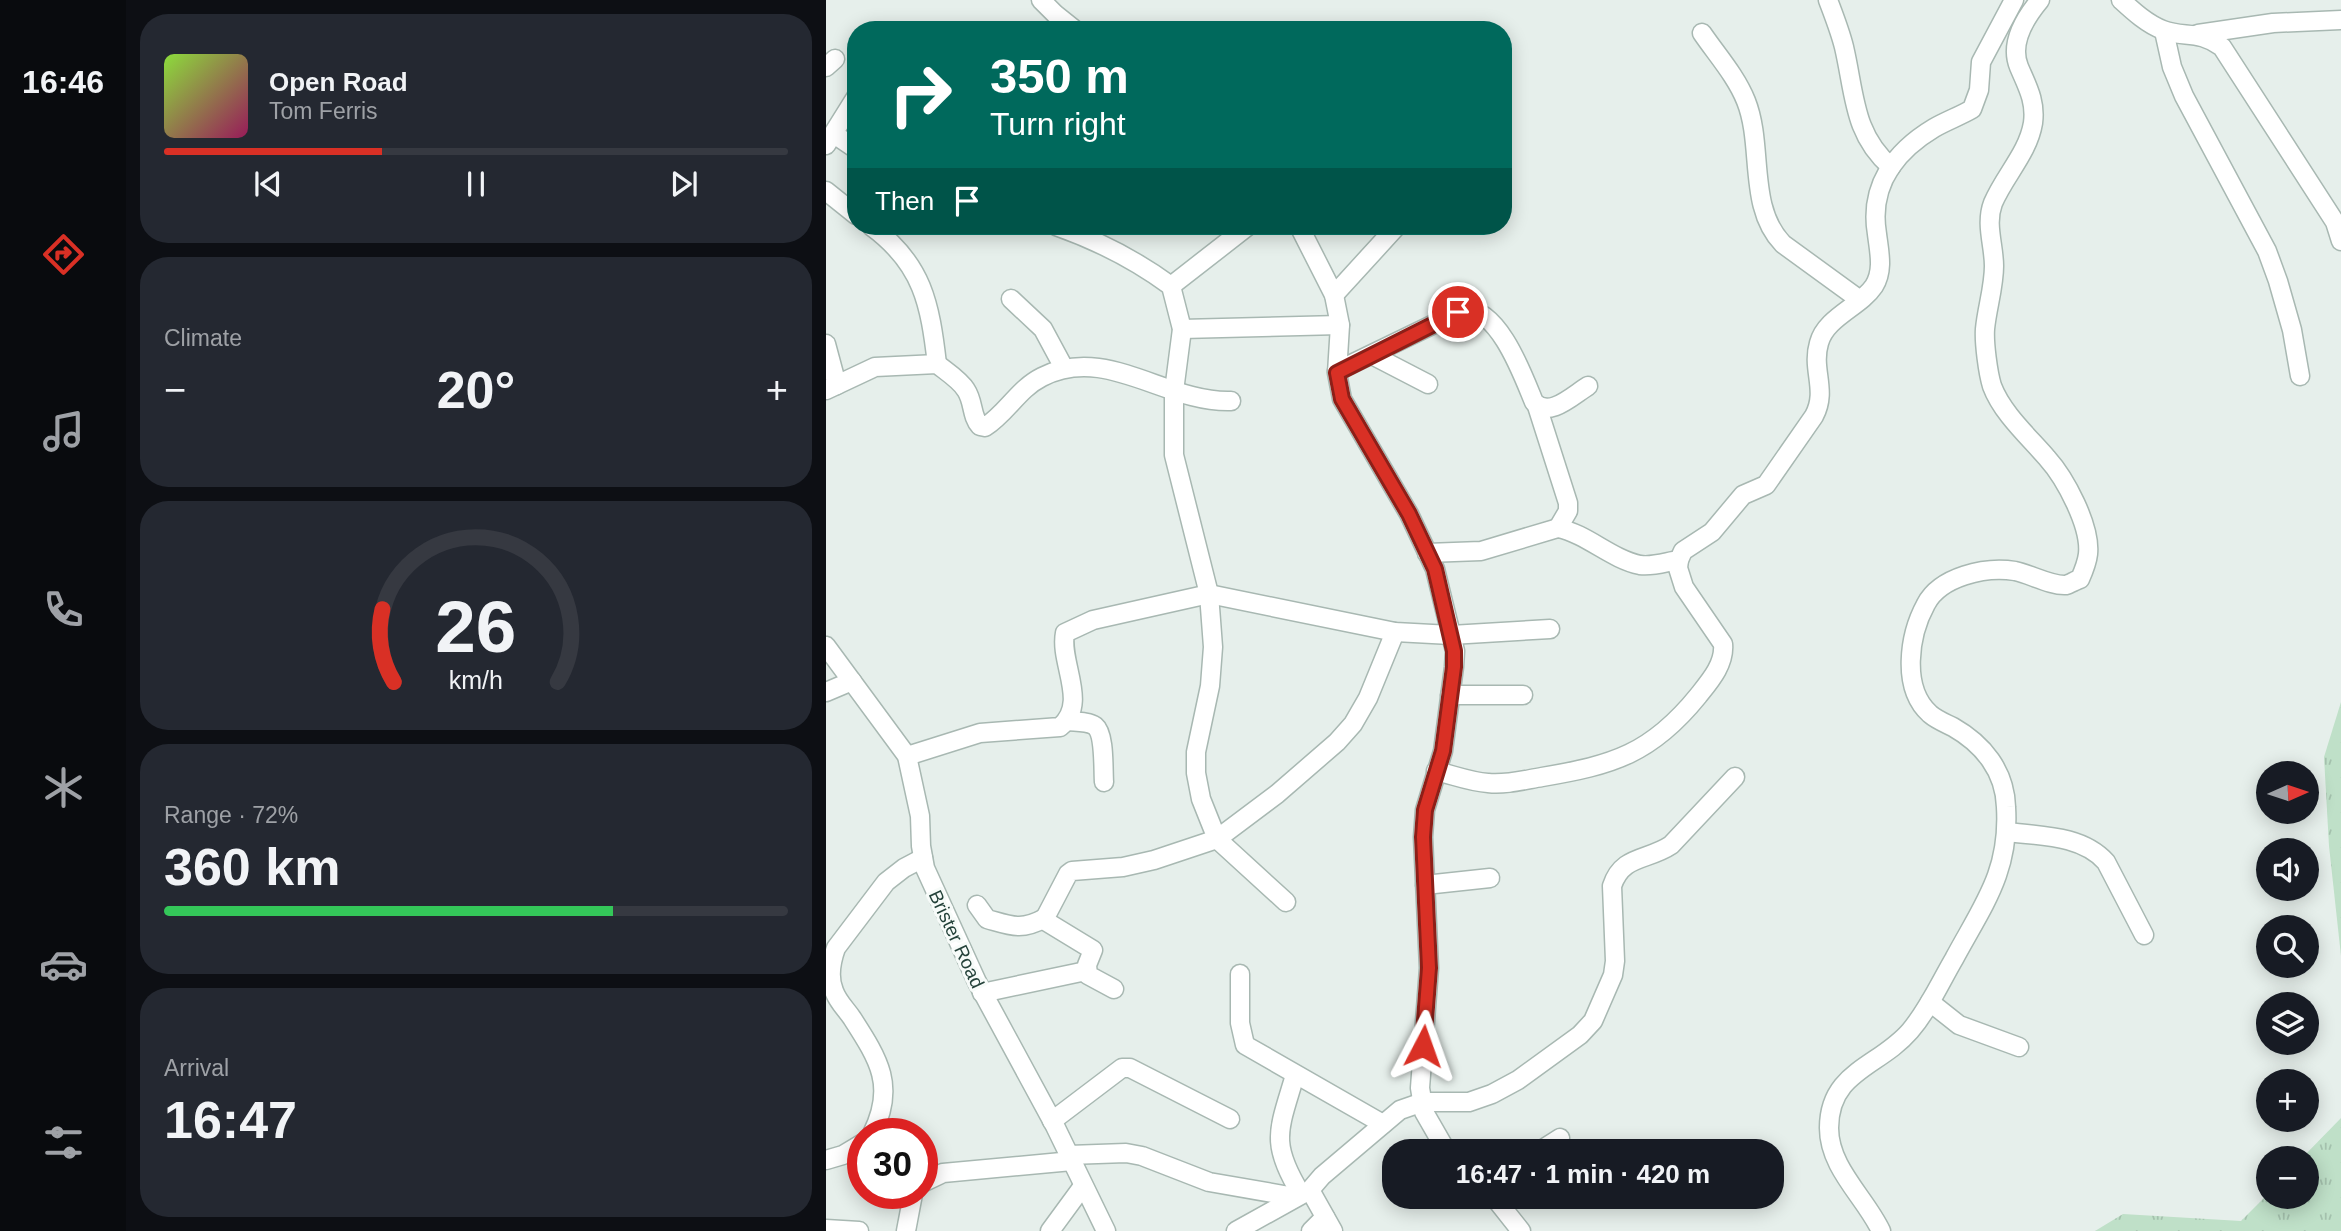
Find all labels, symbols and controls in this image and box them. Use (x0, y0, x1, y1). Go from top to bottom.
icon: right (875, 49, 966, 140)
text: 350 m (990, 49, 1129, 103)
text: 16:46 (22, 64, 104, 100)
text: Open Road (269, 67, 408, 97)
text: Tom Ferris (269, 98, 378, 124)
text: Turn right (990, 106, 1126, 142)
icon: previous (249, 165, 287, 203)
icon: pause (457, 165, 495, 203)
icon: next (665, 165, 703, 203)
icon: arrive (948, 182, 986, 220)
text: Then (875, 186, 934, 216)
icon: directions (39, 230, 88, 279)
pin (1428, 282, 1488, 342)
icon: arrive (1439, 293, 1477, 331)
text: Climate (164, 325, 242, 351)
text: 20° (437, 361, 515, 419)
text: − (164, 369, 186, 411)
text: + (766, 369, 788, 411)
icon: music (39, 407, 88, 456)
icon: phone (39, 585, 88, 634)
text: 26 (436, 586, 516, 667)
text: km/h (449, 665, 503, 693)
north arrow (2256, 761, 2319, 824)
map controls (2256, 761, 2319, 1209)
icon: climate (39, 763, 88, 812)
text: Range · 72% (164, 802, 298, 828)
text: 360 km (164, 838, 340, 896)
button: sound (2256, 838, 2319, 901)
street label: Brister Road (925, 887, 988, 992)
button: search (2256, 915, 2319, 978)
icon: car (39, 940, 88, 989)
button: layers (2256, 992, 2319, 1055)
position arrow (1386, 1009, 1460, 1083)
text: Arrival (164, 1055, 229, 1081)
button: + (2256, 1069, 2319, 1132)
text: 16:47 (164, 1091, 297, 1149)
icon: filters (39, 1118, 88, 1167)
speed limit sign: 30 (847, 1118, 938, 1209)
button: − (2256, 1146, 2319, 1209)
text: 16:47 · 1 min · 420 m (1456, 1159, 1710, 1189)

